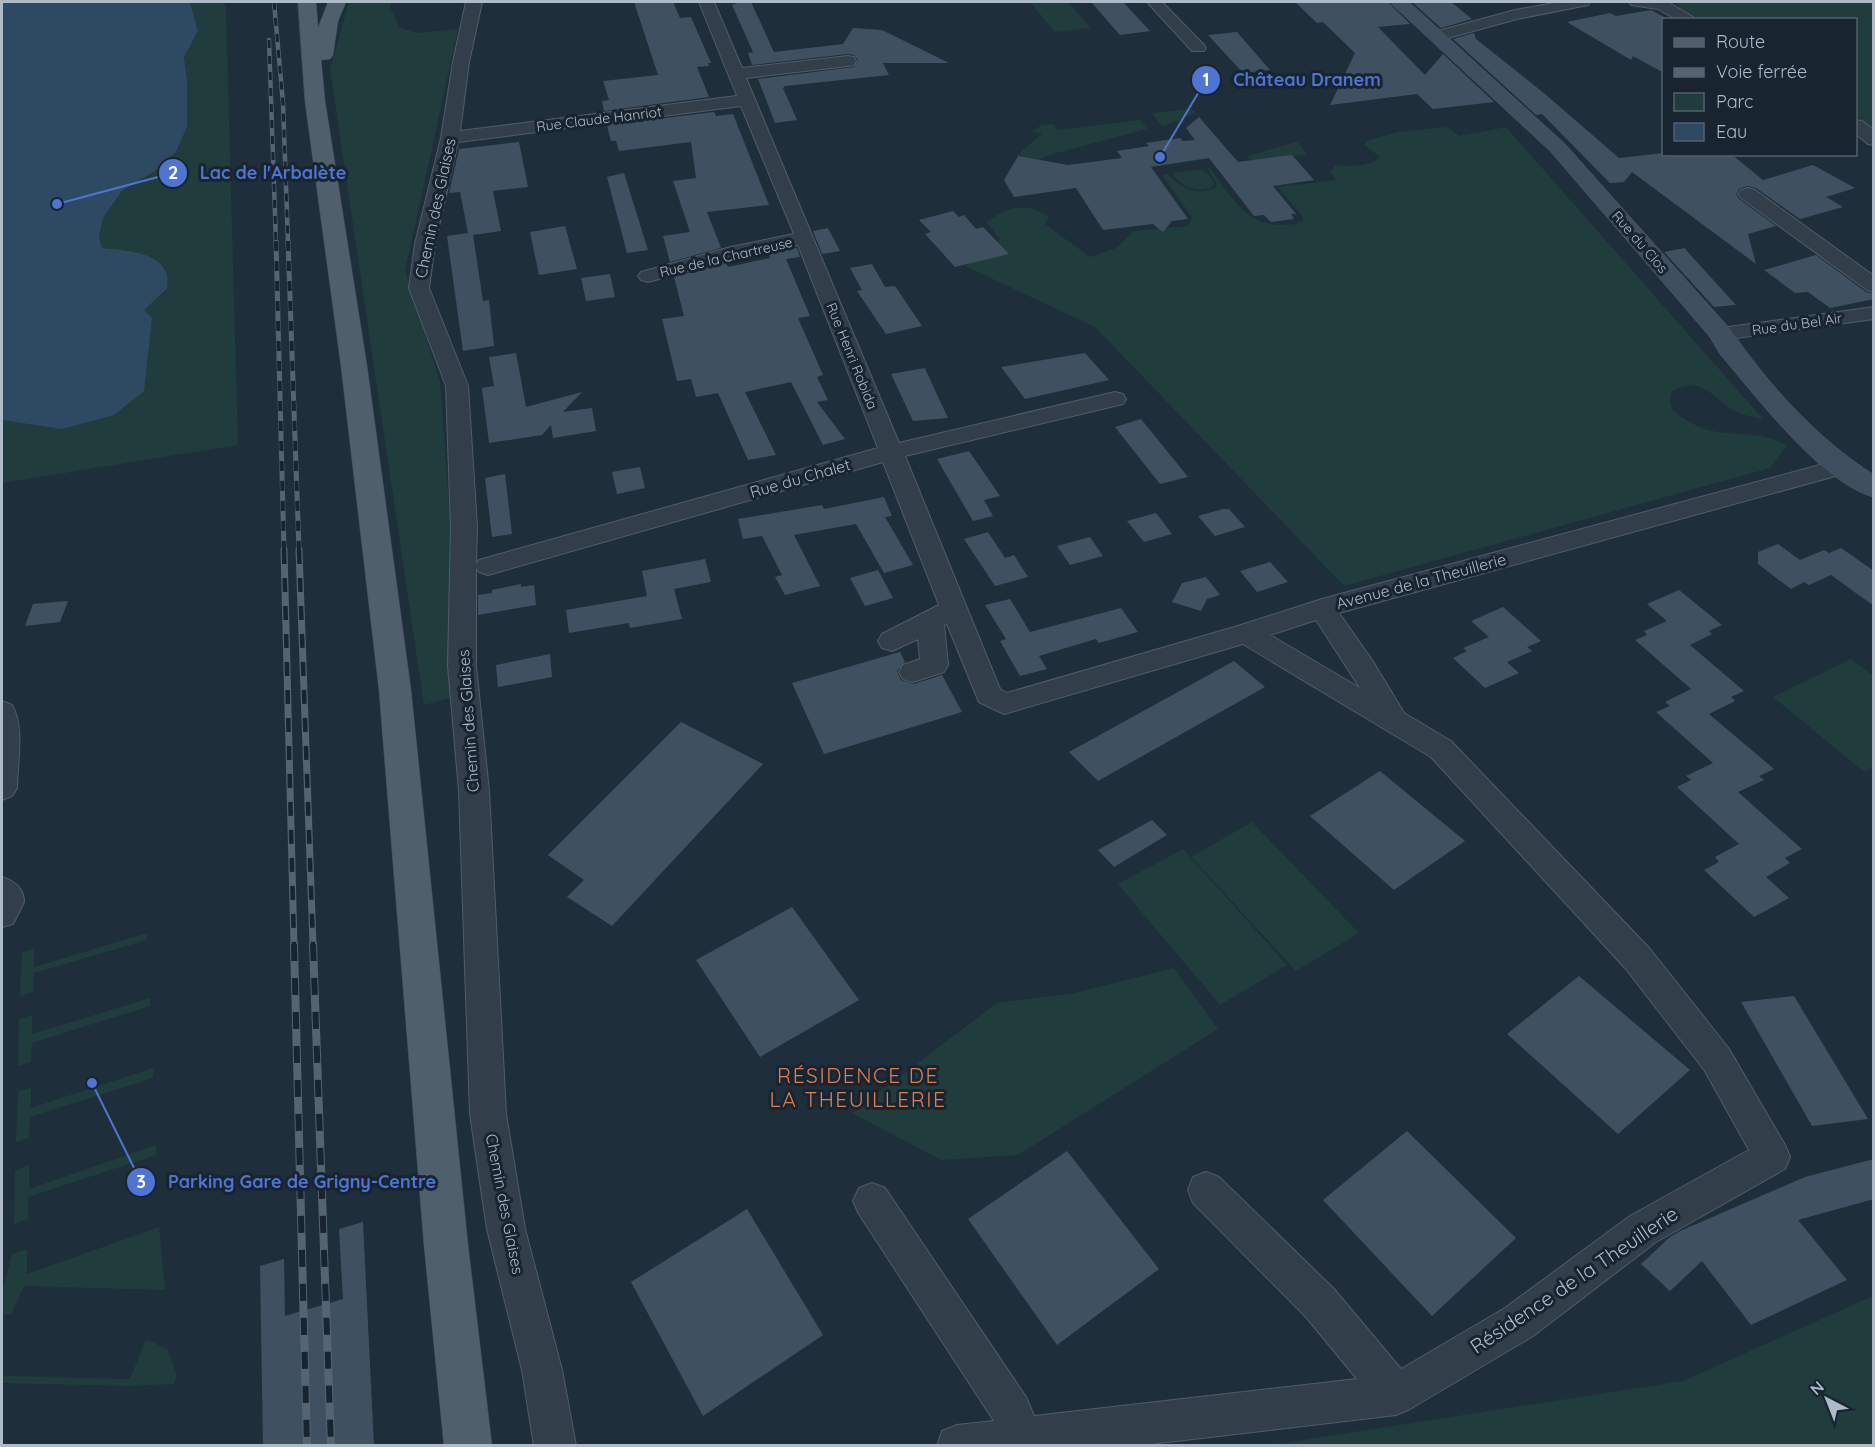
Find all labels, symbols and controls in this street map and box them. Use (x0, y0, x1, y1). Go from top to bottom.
legend (1662, 18, 1857, 156)
text: Route (1716, 30, 1765, 53)
text: Voie ferrée (1716, 60, 1807, 83)
callout: Château Dranem (1191, 62, 1393, 98)
text: 1 (1202, 68, 1210, 91)
text: Château Dranem (1233, 68, 1381, 91)
text: Parc (1716, 90, 1753, 113)
street label: Rue Claude Hanriot (535, 102, 663, 136)
text: Eau (1716, 120, 1747, 143)
street label: Chemin des Glaises (410, 136, 460, 280)
callout: Lac de l'Arbalète (158, 155, 359, 191)
text: 2 (168, 161, 178, 184)
text: Lac de l'Arbalète (200, 161, 346, 184)
street label: Rue du Clos (1608, 207, 1672, 277)
street label: Rue de la Chartreuse (658, 233, 794, 281)
street label: Rue Henri Robida (822, 300, 882, 412)
street label: Rue du Bel Air (1751, 309, 1844, 339)
street label: Rue du Chalet (747, 454, 853, 502)
street label: Avenue de la Theuillerie (1334, 549, 1508, 613)
street label: Chemin des Glaises (453, 649, 483, 793)
district label: RÉSIDENCE DE LA THEUILLERIE (770, 1062, 946, 1112)
street label: Chemin des Glaises (482, 1132, 528, 1276)
callout: Parking Gare de Grigny-Centre (126, 1164, 448, 1200)
text: 3 (136, 1170, 146, 1193)
text: Parking Gare de Grigny-Centre (168, 1170, 436, 1193)
street label: Résidence de la Theuillerie (1465, 1201, 1682, 1359)
north arrow (1797, 1369, 1857, 1429)
text: N (1806, 1376, 1828, 1399)

